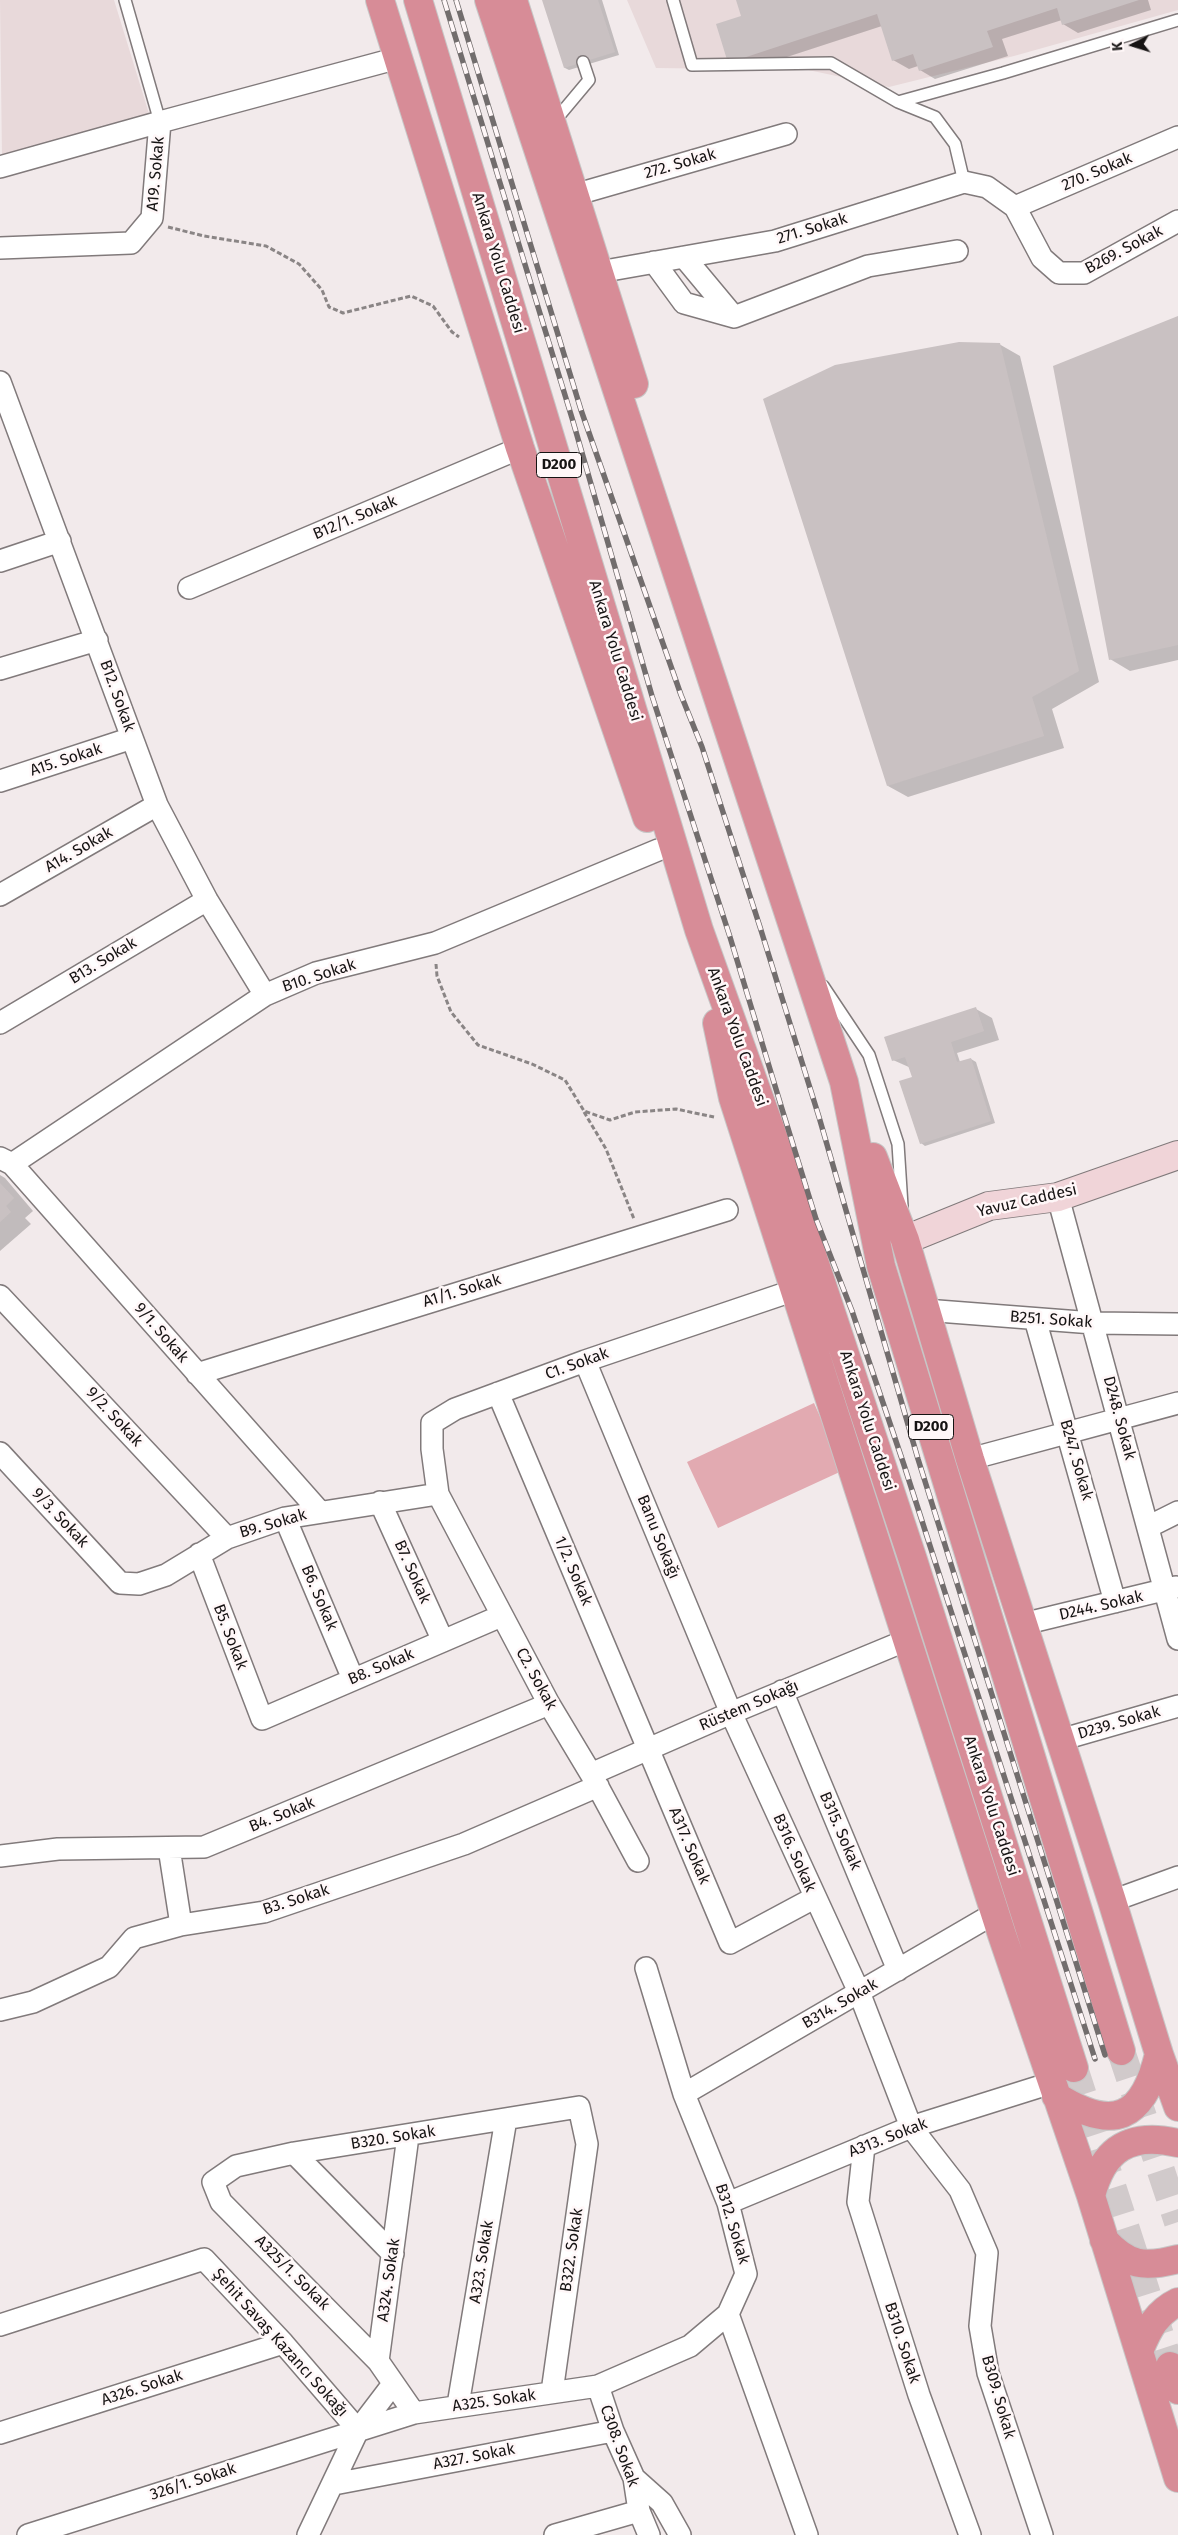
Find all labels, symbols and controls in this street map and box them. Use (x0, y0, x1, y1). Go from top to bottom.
north arrow (1108, 20, 1158, 70)
text: K (1109, 41, 1126, 52)
street label: A19. Sokak (143, 136, 169, 212)
street label: 272. Sokak (642, 145, 718, 183)
street label: 270. Sokak (1059, 149, 1135, 195)
street label: Ankara Yolu Caddesi (467, 190, 529, 336)
street label: 271. Sokak (775, 209, 849, 249)
street label: B269. Sokak (1082, 222, 1166, 278)
road number: D200 (536, 452, 582, 478)
street label: B12/1. Sokak (310, 492, 400, 544)
street label: Ankara Yolu Caddesi (584, 578, 646, 724)
street label: B12. Sokak (95, 658, 139, 734)
street label: A15. Sokak (28, 739, 104, 781)
street label: A14. Sokak (42, 823, 116, 877)
street label: B13. Sokak (66, 933, 140, 989)
street label: B10. Sokak (280, 955, 358, 997)
street label: Ankara Yolu Caddesi (703, 965, 771, 1109)
street label: Yavuz Caddesi (975, 1180, 1079, 1222)
street label: A1/1. Sokak (421, 1270, 503, 1312)
street label: 9/1. Sokak (130, 1299, 192, 1367)
street label: B251. Sokak (1009, 1308, 1093, 1332)
street label: C1. Sokak (543, 1344, 611, 1384)
street label: Ankara Yolu Caddesi (835, 1348, 899, 1494)
street label: D248. Sokak (1099, 1374, 1139, 1462)
street label: 9/2. Sokak (82, 1383, 146, 1451)
road number: D200 (908, 1414, 954, 1440)
street label: B247. Sokak (1055, 1417, 1097, 1503)
street label: 9/3. Sokak (28, 1484, 92, 1552)
street label: Banu Sokağı (632, 1492, 684, 1582)
street label: B9. Sokak (237, 1505, 309, 1543)
street label: 1/2. Sokak (550, 1533, 596, 1609)
street label: B7. Sokak (390, 1537, 434, 1607)
street label: B6. Sokak (297, 1562, 341, 1634)
street label: D244. Sokak (1057, 1587, 1145, 1625)
street label: B5. Sokak (209, 1602, 251, 1672)
street label: B8. Sokak (345, 1645, 417, 1689)
street label: C2. Sokak (511, 1645, 561, 1713)
street label: Rüstem Sokağı (696, 1676, 802, 1736)
street label: D239. Sokak (1076, 1702, 1162, 1744)
street label: Ankara Yolu Caddesi (959, 1733, 1023, 1879)
street label: B315. Sokak (815, 1789, 865, 1873)
street label: B4. Sokak (246, 1793, 318, 1837)
street label: A317. Sokak (664, 1805, 714, 1887)
street label: B316. Sokak (768, 1811, 820, 1895)
street label: B3. Sokak (260, 1880, 332, 1920)
street label: B314. Sokak (799, 1975, 881, 2033)
street label: A313. Sokak (846, 2114, 930, 2162)
street label: B320. Sokak (349, 2122, 437, 2154)
street label: B312. Sokak (711, 2181, 753, 2267)
street label: B322. Sokak (557, 2207, 587, 2293)
street label: A323. Sokak (466, 2219, 498, 2305)
street label: A325/1. Sokak (251, 2232, 333, 2314)
street label: A324. Sokak (374, 2237, 404, 2323)
street label: Şehit Savaş Kazancı Sokağı (208, 2265, 352, 2421)
street label: B310. Sokak (880, 2300, 924, 2386)
street label: B309. Sokak (977, 2353, 1019, 2441)
street label: A326. Sokak (99, 2366, 185, 2410)
street label: A325. Sokak (451, 2386, 537, 2416)
street label: C308. Sokak (595, 2402, 643, 2490)
street label: A327. Sokak (432, 2440, 516, 2474)
street label: 326/1. Sokak (148, 2459, 238, 2505)

